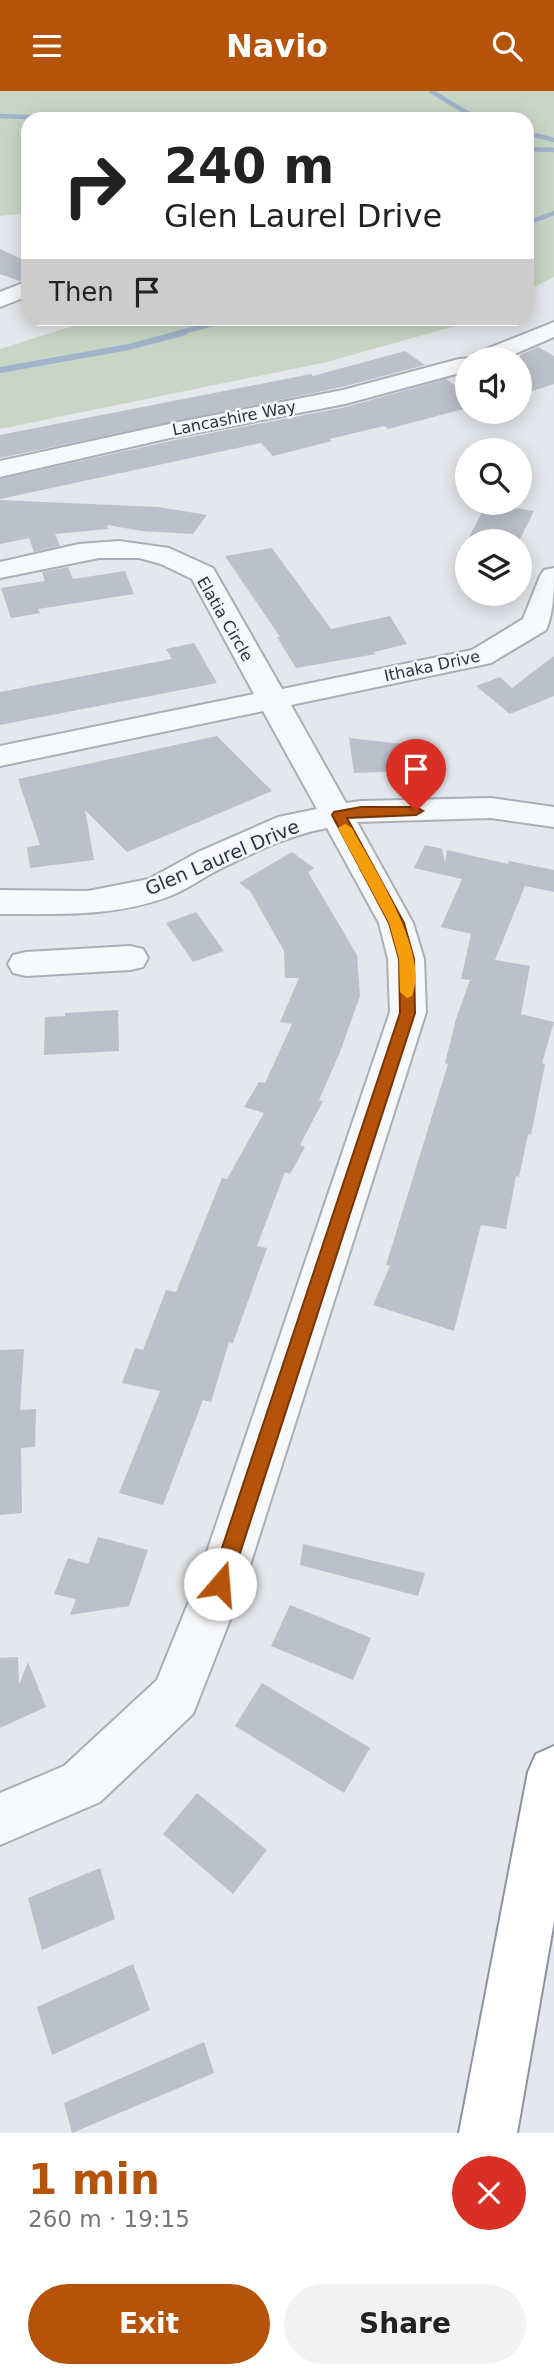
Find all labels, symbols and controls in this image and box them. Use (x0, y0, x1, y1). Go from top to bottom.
icon: menu (28, 27, 66, 65)
text: Navio (226, 27, 328, 65)
icon: search (488, 27, 526, 65)
text: 240 m (164, 138, 334, 195)
icon: right (49, 140, 140, 231)
text: Glen Laurel Drive (164, 197, 442, 235)
icon: arrive (128, 273, 166, 311)
text: Then (49, 277, 114, 307)
map controls (455, 347, 532, 606)
button: sound (455, 347, 532, 424)
street label: Lancashire Way (171, 397, 297, 439)
button: search (455, 438, 532, 515)
button: layers (455, 529, 532, 606)
street label: Elatia Circle (193, 573, 257, 665)
street label: Ithaka Drive (382, 647, 482, 685)
pin (386, 739, 446, 811)
icon: arrive (397, 750, 435, 788)
street label: Glen Laurel Drive (142, 815, 302, 899)
position arrow (183, 1547, 257, 1621)
text: 1 min (28, 2155, 160, 2204)
button: close (452, 2156, 526, 2230)
text: 260 m · 19:15 (28, 2206, 190, 2232)
button: Exit (28, 2284, 270, 2364)
button: Share (284, 2284, 526, 2364)

